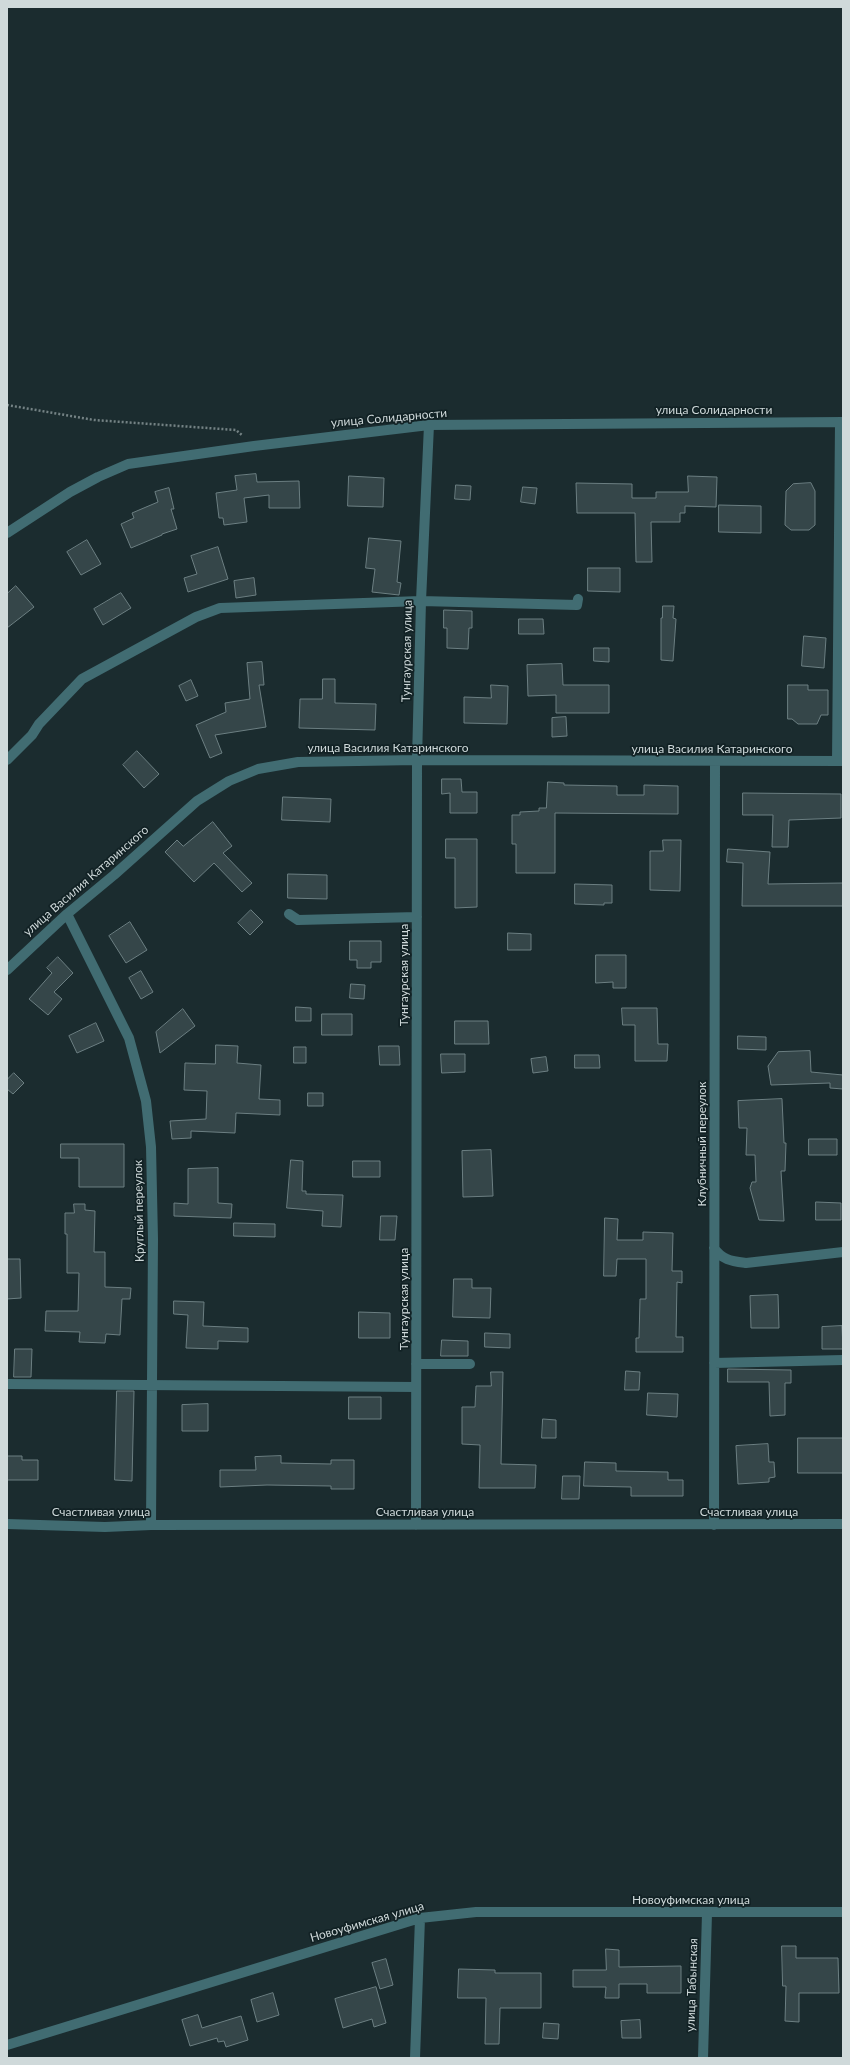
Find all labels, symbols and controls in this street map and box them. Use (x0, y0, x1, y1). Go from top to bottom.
street label: улица Солидарности (656, 403, 772, 417)
street label: улица Солидарности (330, 406, 448, 430)
street label: Тунгаурская улица (399, 600, 415, 702)
street label: улица Василия Катаринского (307, 741, 469, 755)
street label: улица Василия Катаринского (631, 742, 793, 756)
street label: улица Василия Катаринского (20, 823, 152, 939)
street label: Тунгаурская улица (397, 924, 411, 1026)
street label: Клубничный переулок (695, 1081, 709, 1207)
street label: Круглый переулок (131, 1160, 147, 1262)
street label: Тунгаурская улица (397, 1248, 411, 1350)
street label: Счастливая улица (52, 1505, 150, 1519)
street label: Счастливая улица (376, 1505, 474, 1519)
street label: Счастливая улица (700, 1505, 798, 1519)
street label: Новоуфимская улица (632, 1893, 750, 1907)
street label: Новоуфимская улица (308, 1899, 426, 1945)
street label: улица Табынская (683, 1938, 701, 2032)

